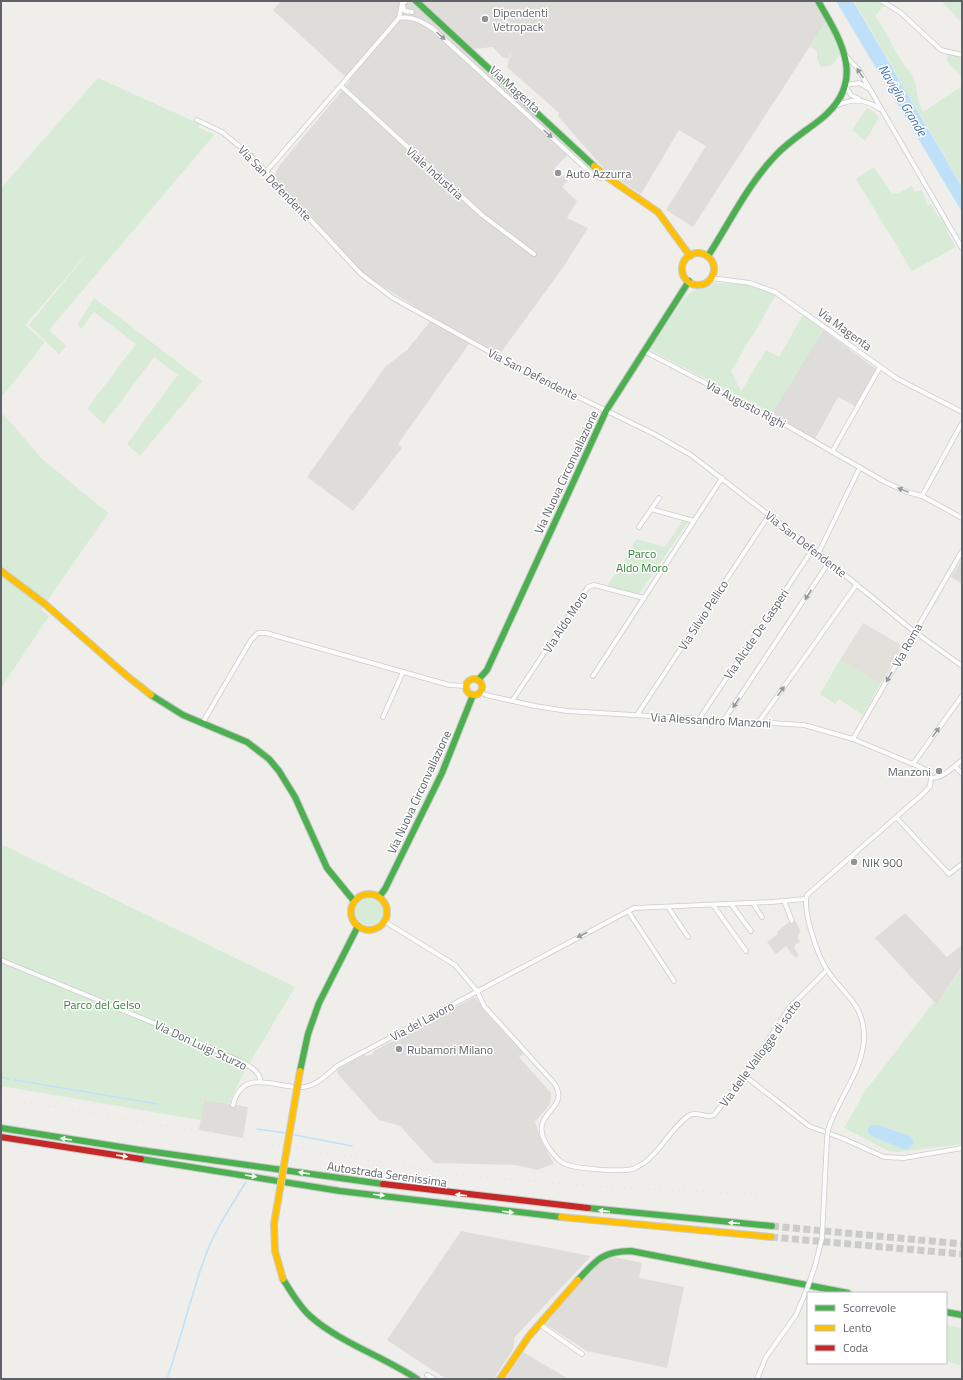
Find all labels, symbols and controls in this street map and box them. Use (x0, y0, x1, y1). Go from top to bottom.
place label: Dipendenti Vetropack (493, 3, 548, 36)
marker: Dipendenti Vetropack (480, 14, 490, 24)
one-way arrow (436, 32, 447, 41)
water label: Naviglio Grande (874, 60, 933, 141)
street label: Via Magenta (485, 61, 545, 117)
one-way arrow (856, 67, 864, 78)
one-way arrow (543, 129, 553, 138)
street label: Via San Defendente (234, 141, 316, 225)
street label: Viale Industria (402, 142, 468, 204)
place label: Auto Azzurra (566, 164, 631, 183)
marker: Auto Azzurra (553, 168, 563, 178)
street label: Via Magenta (814, 303, 876, 355)
street label: Via San Defendente (485, 343, 581, 405)
street label: Via Augusto Righi (703, 375, 789, 433)
street label: Via Nuova Circonvallazione (529, 407, 603, 537)
one-way arrow (897, 487, 908, 493)
street label: Via San Defendente (761, 506, 851, 582)
park label: Parco Aldo Moro (616, 544, 668, 577)
street label: Via Silvio Pellico (673, 576, 733, 654)
street label: Via Alcide De Gasperi (719, 585, 793, 683)
street label: Via Aldo Moro (538, 587, 592, 657)
one-way arrow (804, 589, 811, 601)
street label: Via Roma (887, 619, 927, 671)
one-way arrow (885, 672, 892, 683)
one-way arrow (777, 685, 785, 696)
one-way arrow (732, 698, 740, 708)
street label: Via Alessandro Manzoni (650, 707, 772, 733)
street label: Via Nuova Circonvallazione (382, 727, 456, 857)
one-way arrow (932, 727, 940, 737)
place label: Manzoni (888, 762, 931, 781)
marker: Manzoni (934, 766, 944, 776)
place label: NIK 900 (862, 853, 903, 872)
marker: NIK 900 (849, 857, 859, 867)
one-way arrow (576, 932, 588, 939)
park label: Parco del Gelso (63, 995, 141, 1014)
street label: Via delle Vallogge di sotto (714, 995, 806, 1111)
street label: Via del Lavoro (387, 996, 457, 1046)
street label: Via Don Luigi Sturzo (151, 1015, 251, 1075)
place label: Rubamori Milano (407, 1040, 493, 1059)
marker: Rubamori Milano (394, 1044, 404, 1054)
one-way arrow (60, 1136, 72, 1142)
one-way arrow (116, 1153, 128, 1159)
street label: Autostrada Serenissima (326, 1156, 448, 1192)
one-way arrow (298, 1170, 310, 1176)
one-way arrow (245, 1173, 257, 1179)
one-way arrow (455, 1191, 467, 1198)
one-way arrow (373, 1192, 385, 1199)
one-way arrow (598, 1207, 610, 1214)
one-way arrow (502, 1208, 514, 1215)
one-way arrow (727, 1219, 740, 1226)
legend (807, 1292, 947, 1364)
text: Scorrevole (843, 1298, 896, 1317)
text: Lento (843, 1318, 872, 1337)
text: Coda (843, 1338, 868, 1357)

